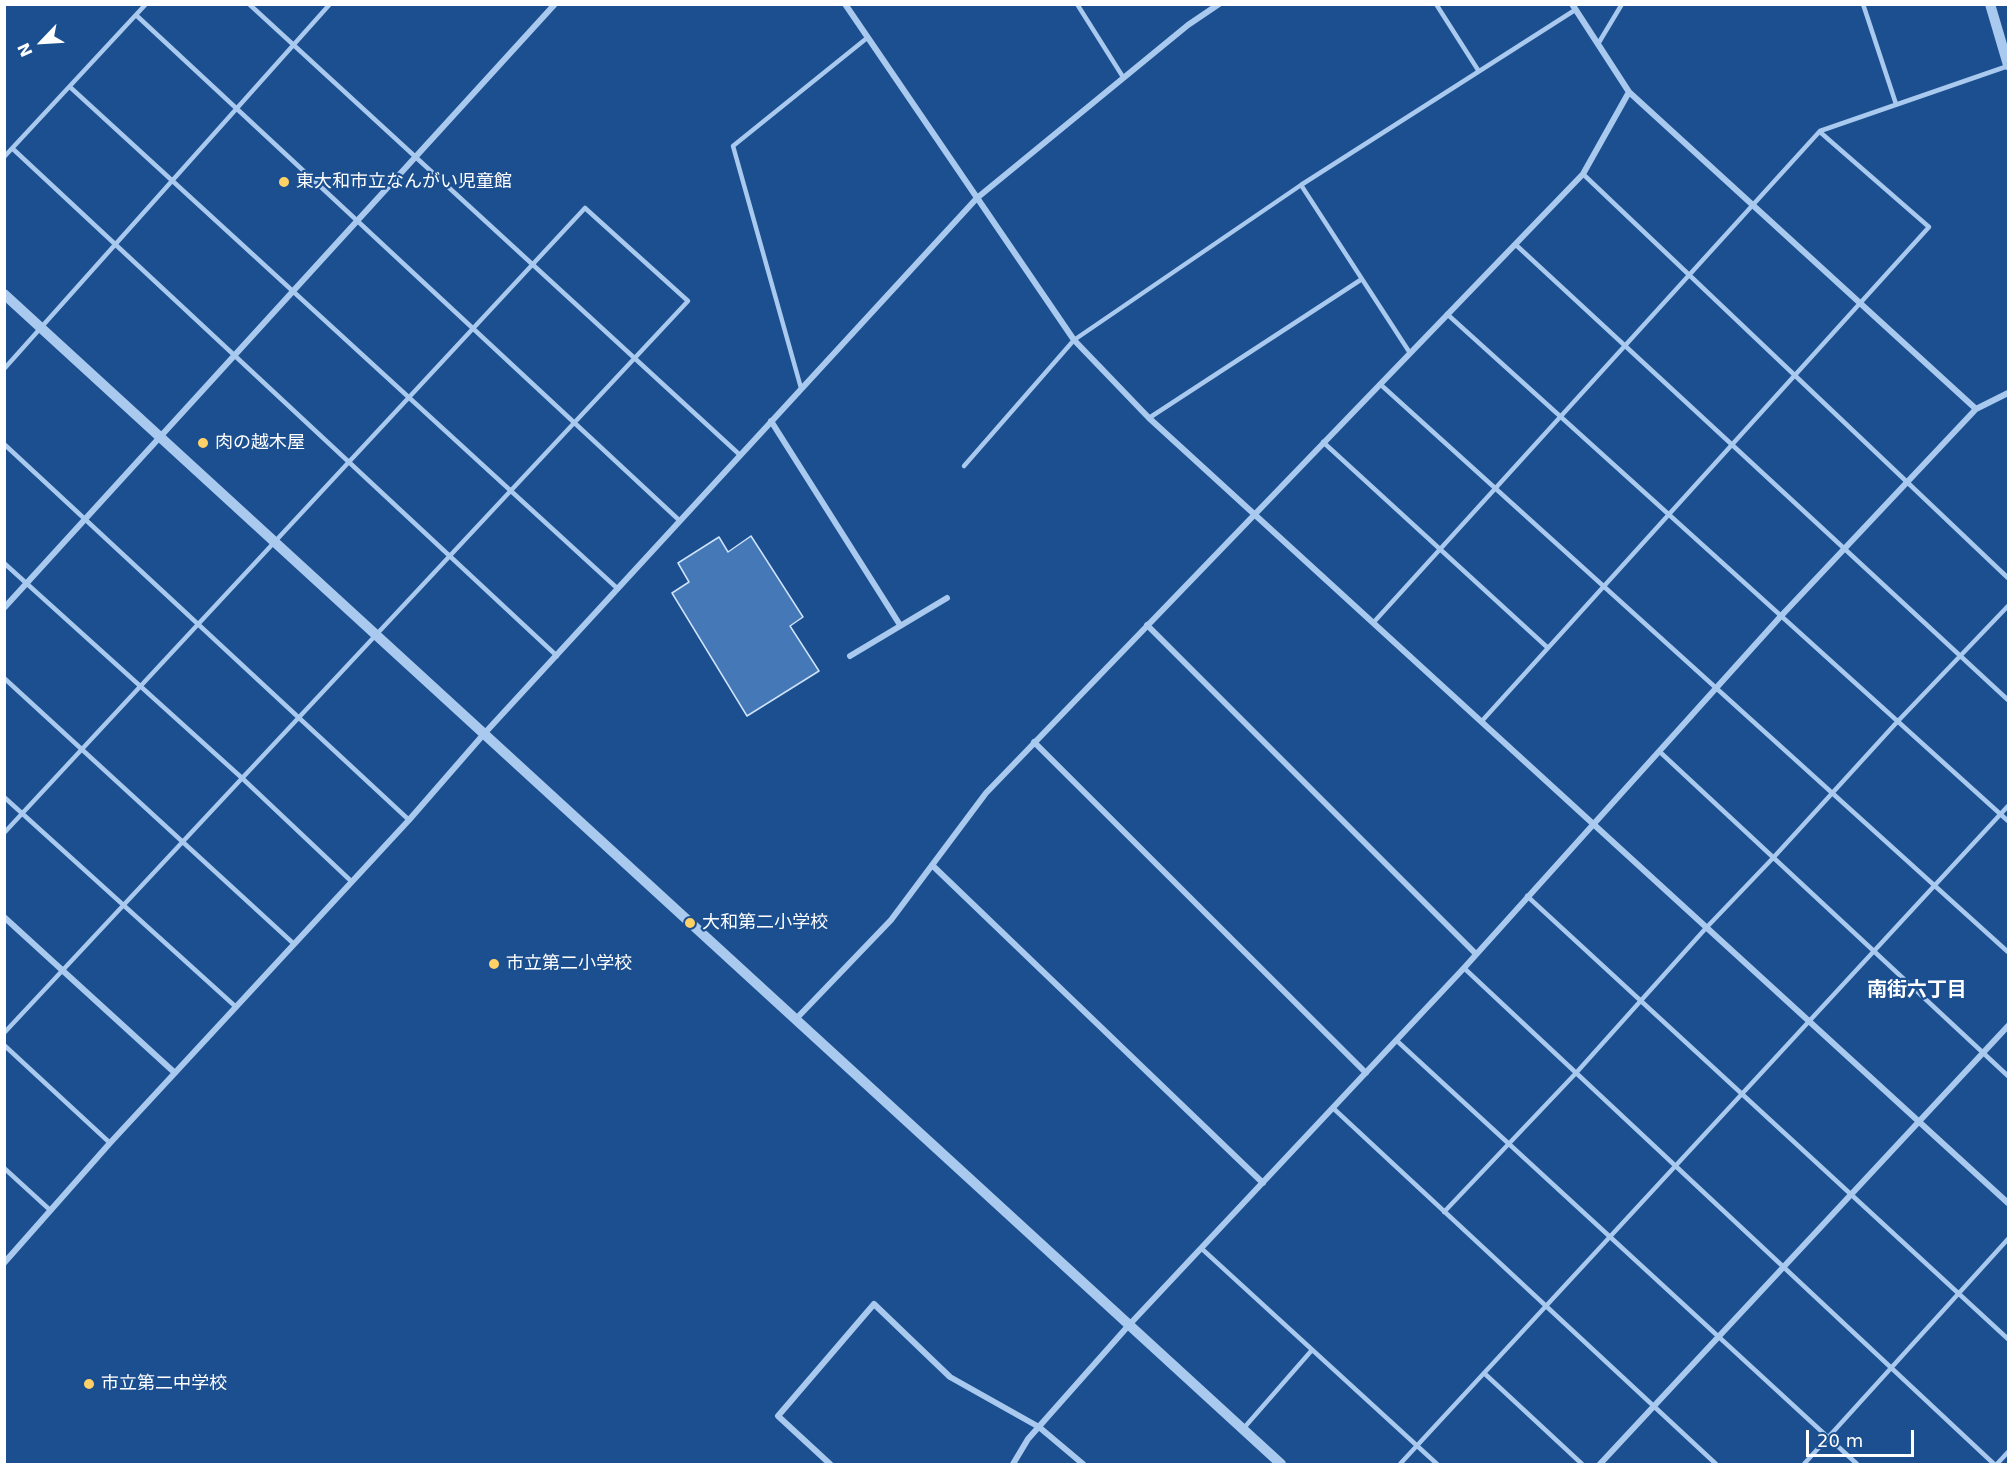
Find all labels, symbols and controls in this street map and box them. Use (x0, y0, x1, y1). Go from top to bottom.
north arrow (12, 12, 72, 72)
text: N (14, 40, 37, 60)
place label: 東大和市立なんがい児童館 (296, 171, 512, 193)
marker: 東大和市立なんがい児童館 (277, 175, 291, 189)
place label: 肉の越木屋 (215, 432, 305, 454)
marker: 肉の越木屋 (196, 436, 210, 450)
place label: 大和第二小学校 (702, 912, 828, 934)
marker: 大和第二小学校 (683, 916, 697, 930)
place label: 市立第二小学校 (506, 953, 632, 975)
marker: 市立第二小学校 (487, 957, 501, 971)
district label: 南街六丁目 (1867, 979, 1967, 1003)
place label: 市立第二中学校 (101, 1373, 227, 1395)
marker: 市立第二中学校 (82, 1377, 96, 1391)
scale bar (1809, 1418, 1917, 1456)
text: 20 m (1817, 1430, 1863, 1451)

